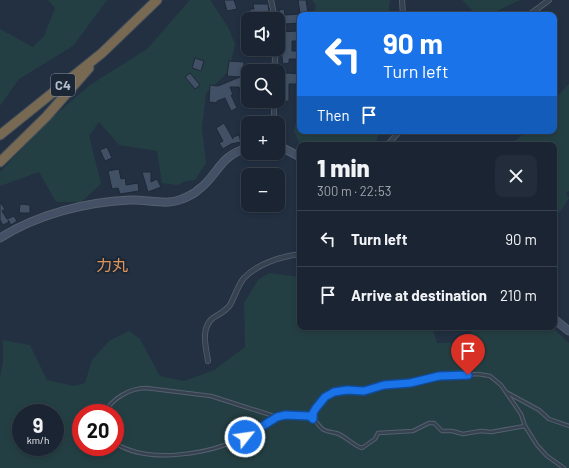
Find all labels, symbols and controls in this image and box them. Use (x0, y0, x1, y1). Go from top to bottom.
map controls (241, 12, 285, 212)
button: sound (241, 12, 285, 56)
text: 90 m (383, 26, 443, 60)
icon: left (317, 28, 369, 80)
text: Turn left (383, 60, 449, 82)
button: search (241, 64, 285, 108)
road number: C4 (51, 74, 75, 96)
icon: arrive (358, 104, 380, 126)
text: Then (317, 106, 350, 124)
button: + (241, 116, 285, 160)
text: 1 min (317, 153, 370, 182)
button: close (495, 155, 537, 197)
button: − (241, 168, 285, 212)
text: 300 m · 22:53 (317, 183, 391, 199)
icon: left (317, 228, 339, 250)
text: Turn left (351, 230, 407, 248)
text: 90 m (505, 230, 537, 248)
district label: 力丸 (96, 255, 128, 274)
icon: arrive (317, 284, 339, 306)
text: Arrive at destination (351, 286, 487, 304)
text: 210 m (500, 286, 537, 304)
pin (451, 334, 485, 375)
icon: arrive (457, 340, 479, 362)
speed limit sign: 20 (72, 404, 124, 456)
text: 9 (33, 413, 43, 437)
position arrow (224, 416, 266, 458)
text: km/h (27, 434, 49, 446)

